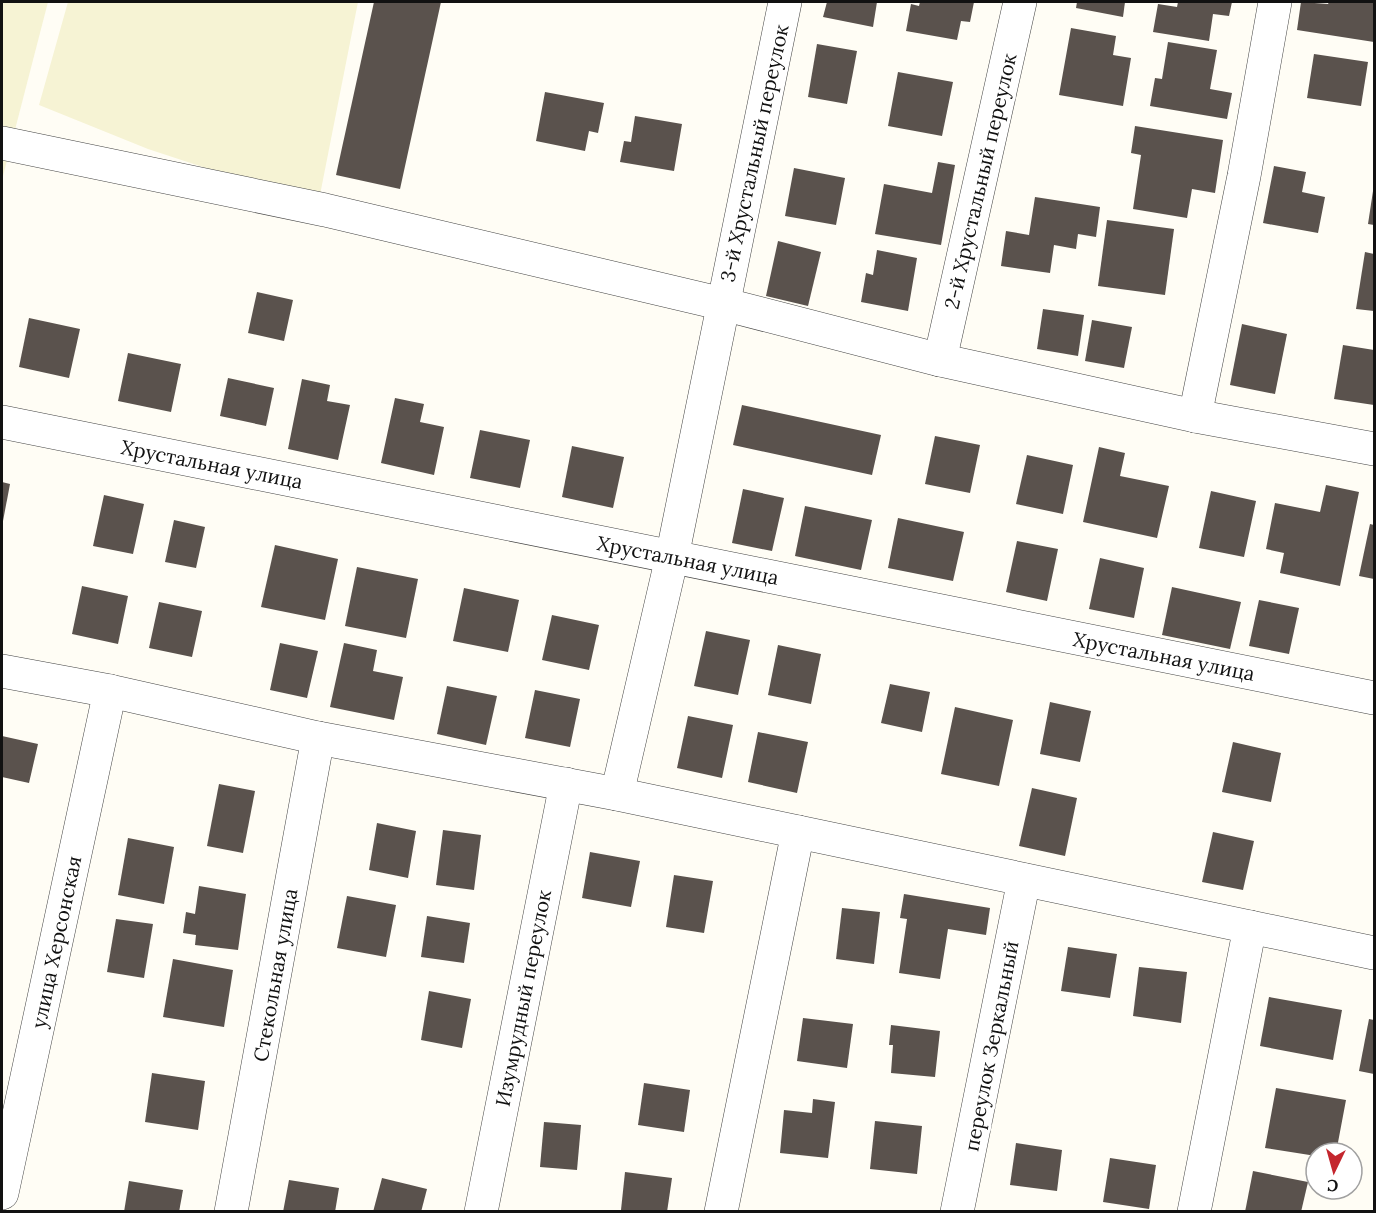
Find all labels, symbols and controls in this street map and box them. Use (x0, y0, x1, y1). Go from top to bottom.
street label: 3-й Хрустальный переулок (714, 22, 794, 284)
street label: 2-й Хрустальный переулок (938, 50, 1022, 311)
street label: Хрустальная улица (119, 434, 305, 494)
street label: Хрустальная улица (595, 530, 781, 590)
street label: Хрустальная улица (1071, 626, 1257, 686)
street label: улица Херсонская (25, 853, 87, 1031)
street label: Стекольная улица (247, 886, 303, 1064)
street label: Изумрудный переулок (490, 887, 556, 1108)
street label: переулок Зеркальный (958, 939, 1024, 1153)
north arrow (1304, 1141, 1364, 1201)
text: С (1326, 1176, 1339, 1196)

